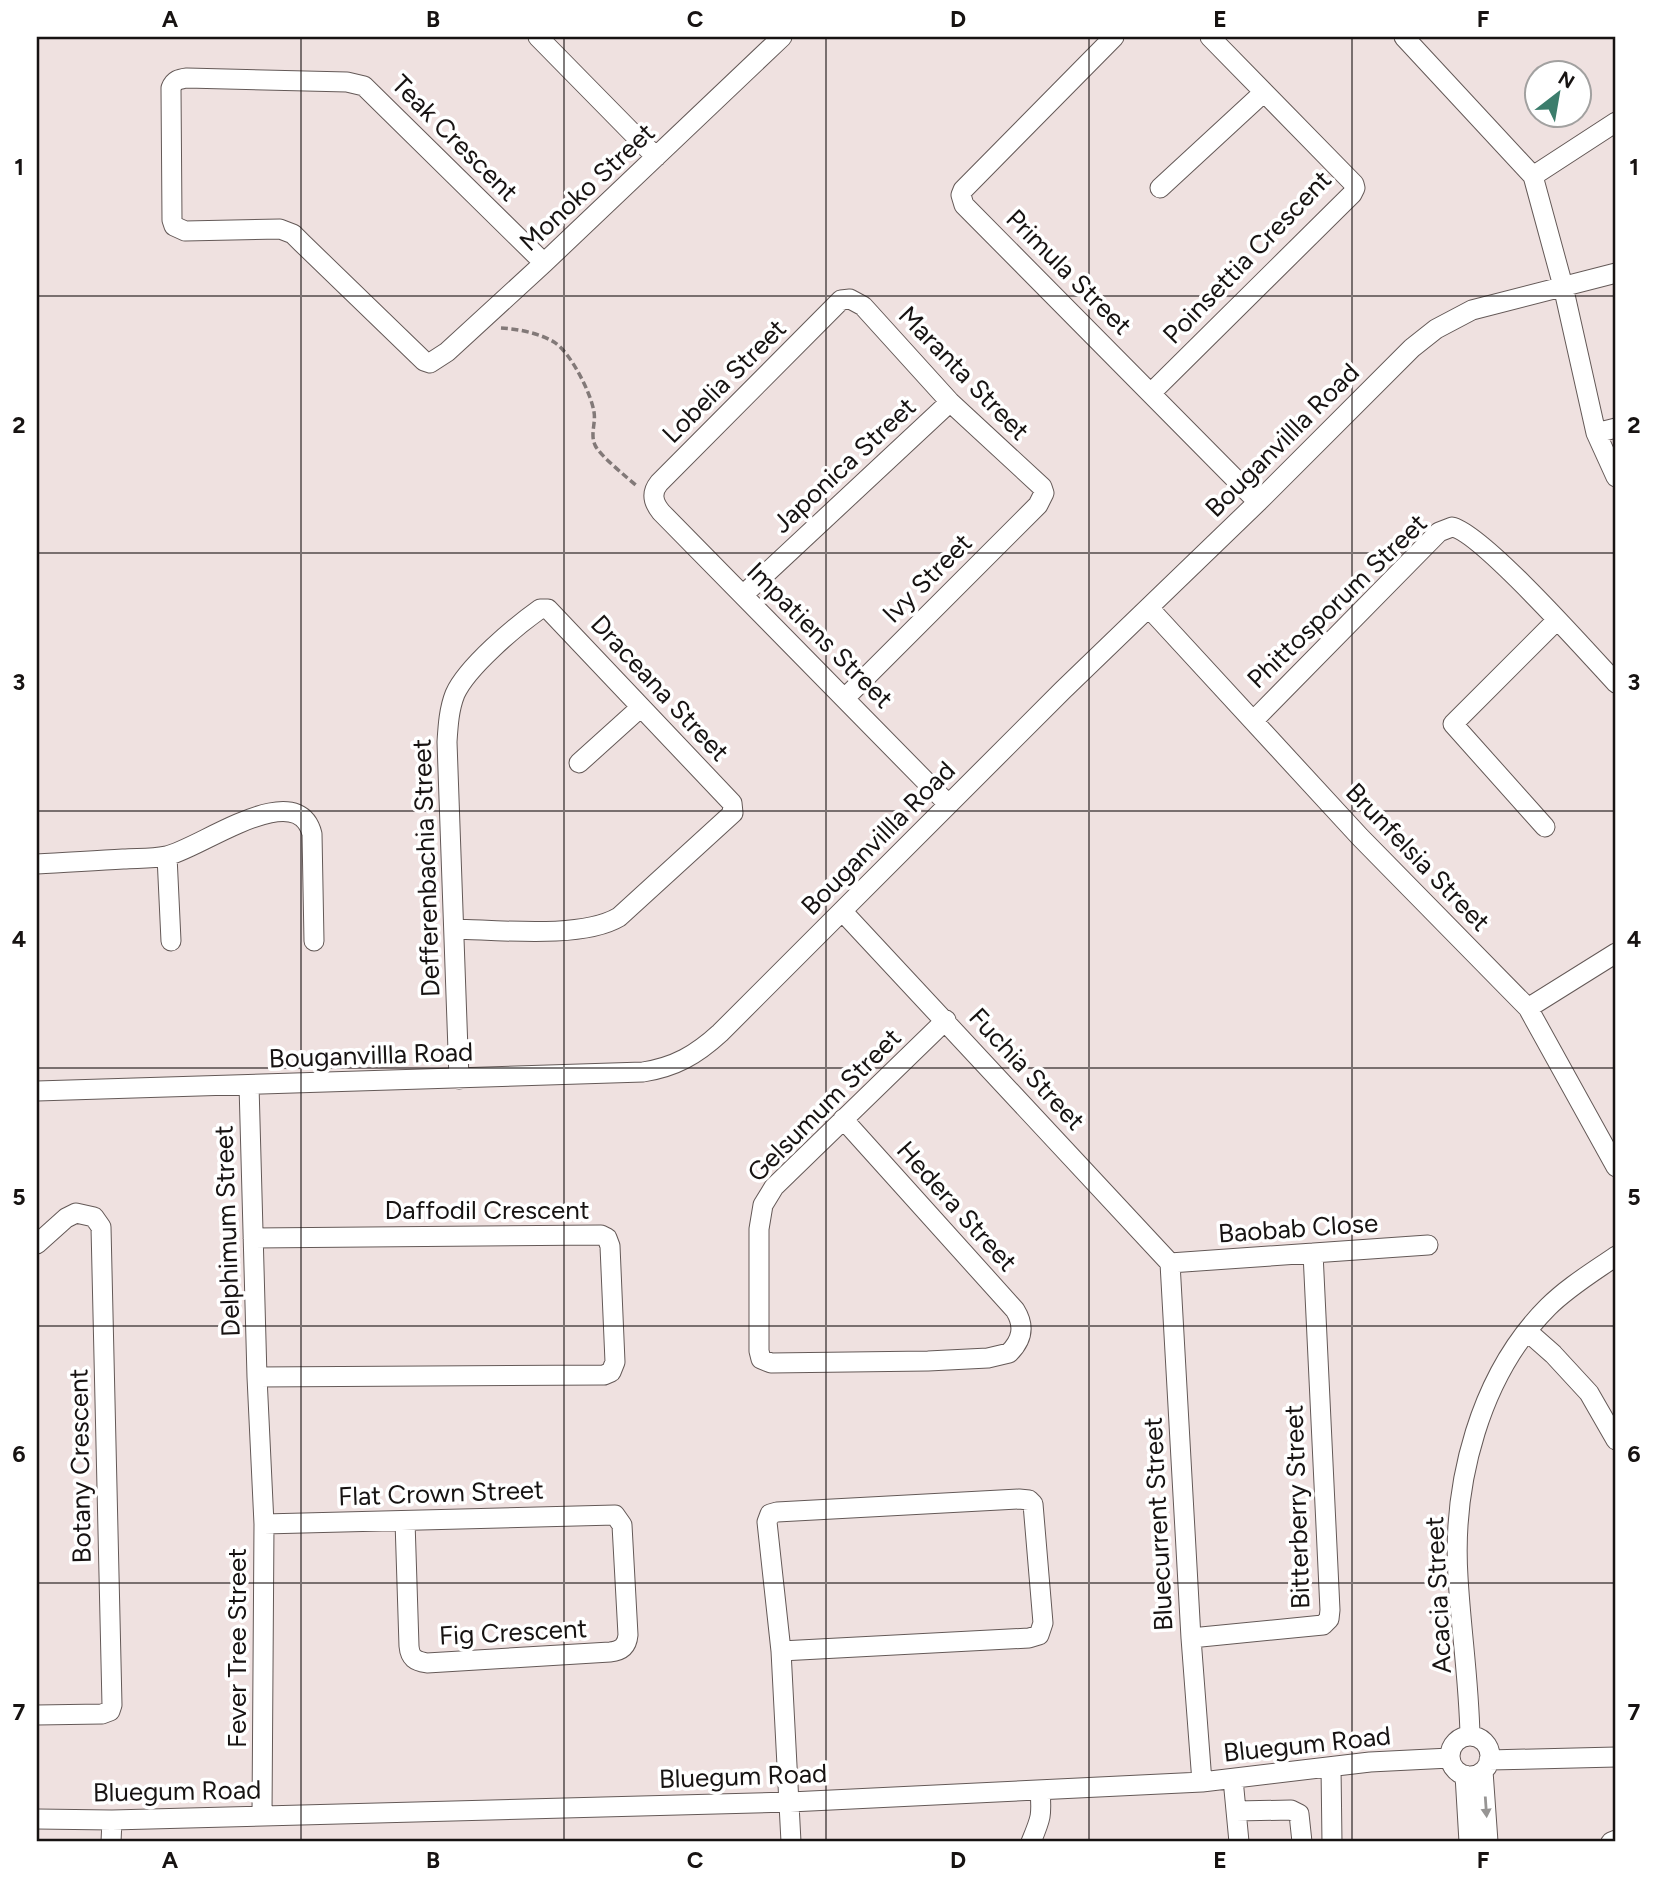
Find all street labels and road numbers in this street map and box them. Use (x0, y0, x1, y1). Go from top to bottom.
street label: Teak Crescent (385, 68, 525, 208)
street label: Monoko Street (513, 116, 661, 258)
street label: Poinsettia Crescent (1156, 164, 1338, 350)
street label: Primula Street (999, 202, 1139, 342)
street label: Maranta Street (892, 299, 1036, 447)
street label: Lobelia Street (655, 312, 793, 450)
street label: Bouganvillla Road (1198, 356, 1366, 524)
street label: Japonica Street (766, 390, 922, 540)
street label: Phittosporum Street (1240, 507, 1434, 695)
street label: Ivy Street (876, 526, 979, 629)
street label: Impatiens Street (740, 555, 900, 715)
street label: Draceana Street (584, 608, 736, 768)
street label: Defferenbachia Street (405, 738, 447, 998)
street label: Bouganvillla Road (794, 754, 962, 922)
street label: Brunfelsia Street (1339, 776, 1497, 938)
street label: Fuchia Street (962, 1001, 1092, 1137)
street label: Gelsumum Street (740, 1021, 908, 1189)
street label: Bouganvillla Road (268, 1035, 474, 1075)
street label: Delphimum Street (207, 1124, 247, 1337)
street label: Hedera Street (890, 1134, 1024, 1278)
street label: Daffodil Crescent (384, 1194, 590, 1226)
street label: Baobab Close (1217, 1206, 1379, 1250)
street label: Botany Crescent (62, 1368, 98, 1564)
street label: Bitterberry Street (1277, 1404, 1317, 1610)
street label: Bluecurrent Street (1136, 1416, 1180, 1632)
street label: Flat Crown Street (338, 1473, 545, 1513)
street label: Acacia Street (1418, 1515, 1458, 1674)
street label: Fever Tree Street (221, 1548, 253, 1748)
street label: Fig Crescent (438, 1612, 588, 1652)
street label: Bluegum Road (1222, 1719, 1392, 1769)
street label: Bluegum Road (658, 1757, 828, 1795)
street label: Bluegum Road (92, 1774, 262, 1808)

